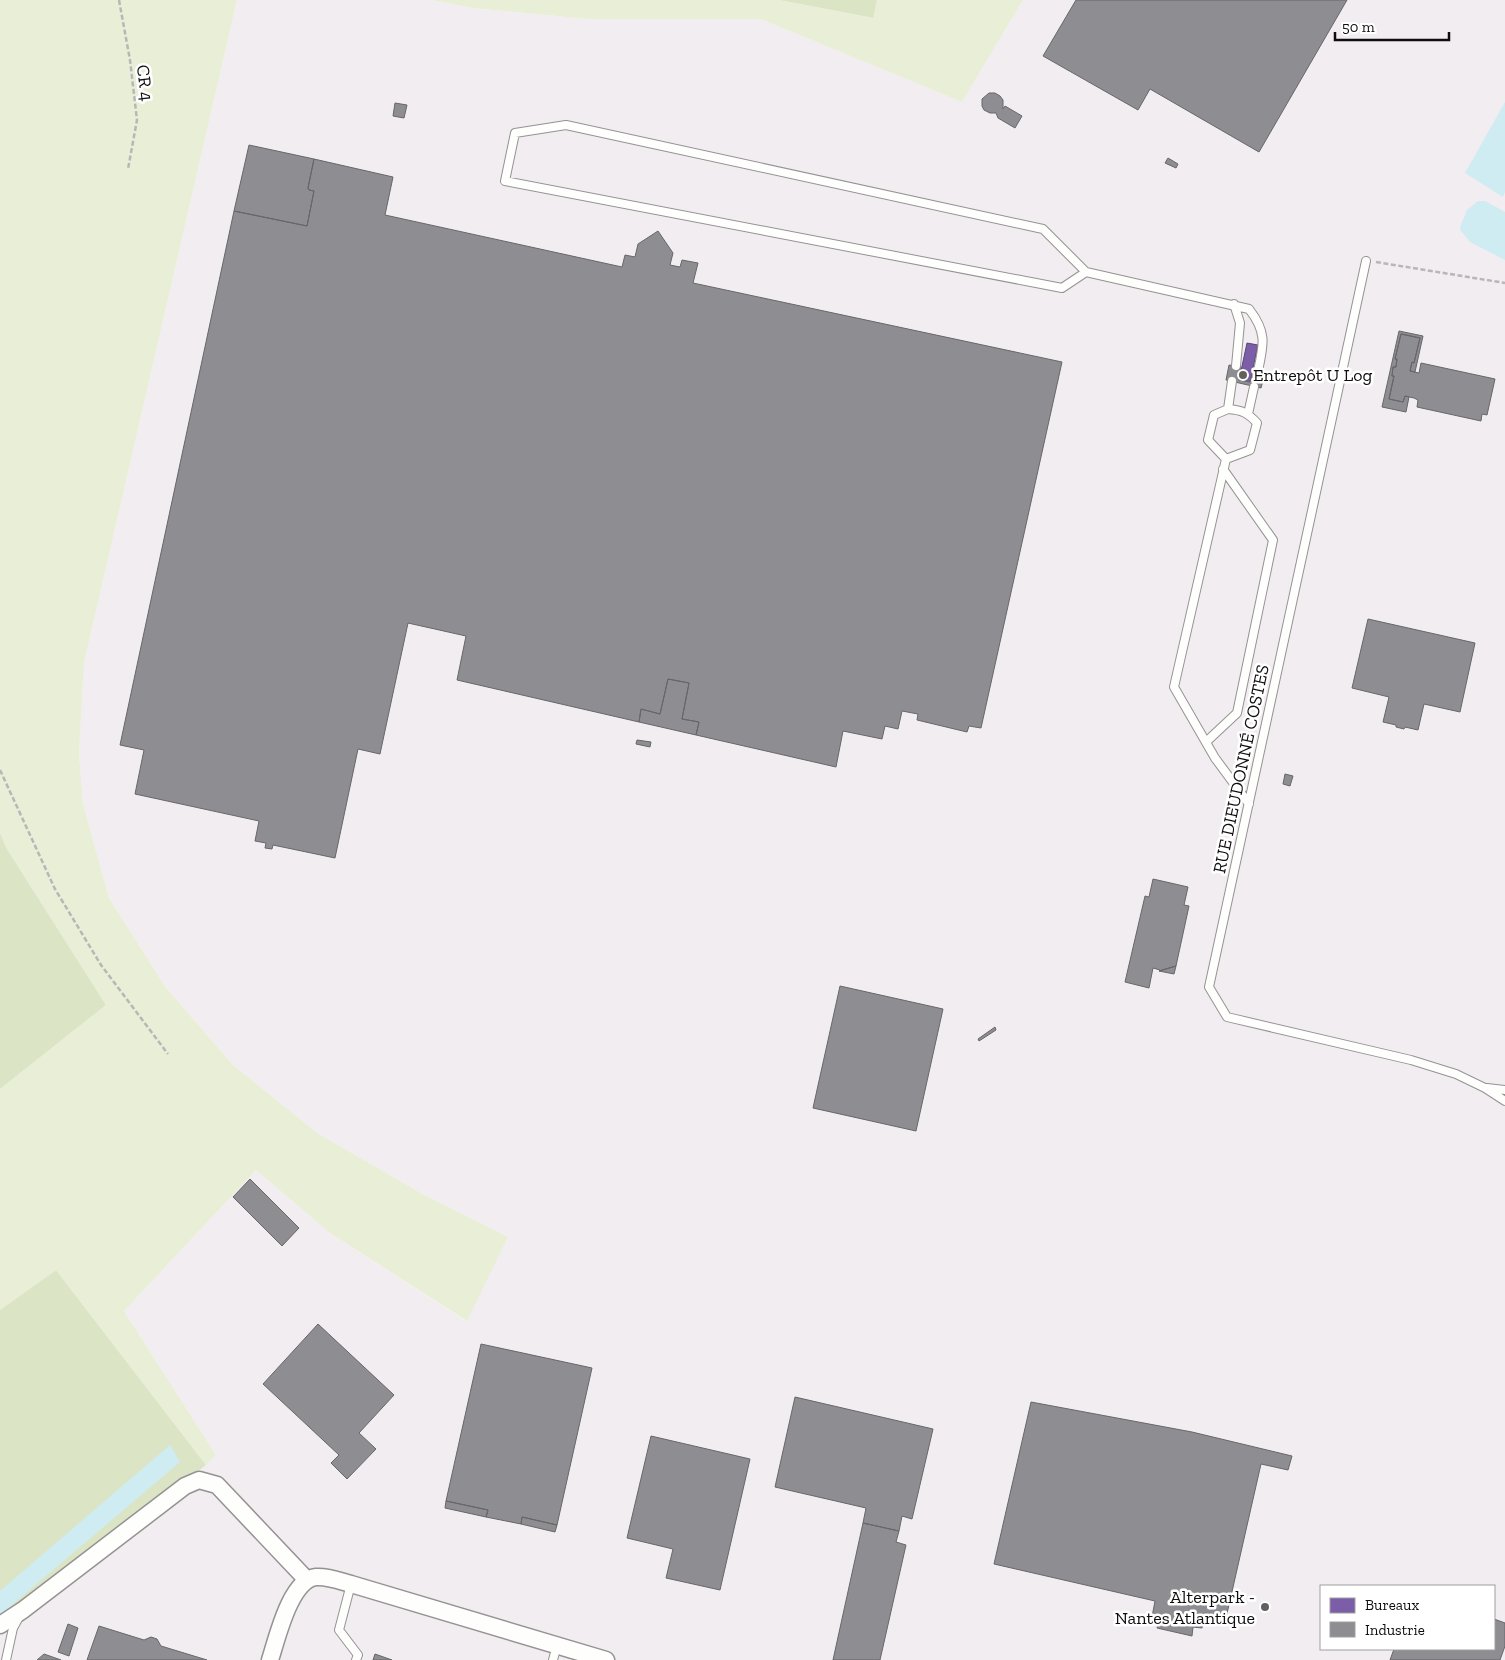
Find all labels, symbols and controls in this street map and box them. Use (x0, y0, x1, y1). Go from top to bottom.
scale bar (1335, 10, 1449, 42)
text: 50 m (1342, 18, 1375, 36)
street label: CR 4 (132, 64, 158, 103)
place label: Entrepôt U Log (1253, 364, 1373, 386)
marker: Entrepôt U Log (1237, 369, 1249, 381)
street label: RUE DIEUDONNÉ COSTES (1208, 663, 1274, 875)
legend (1320, 1585, 1495, 1650)
place label: Alterpark - Nantes Atlantique (1115, 1586, 1255, 1629)
text: Bureaux (1365, 1596, 1419, 1614)
marker: Alterpark - Nantes Atlantique (1259, 1601, 1271, 1613)
text: Industrie (1365, 1621, 1425, 1639)

